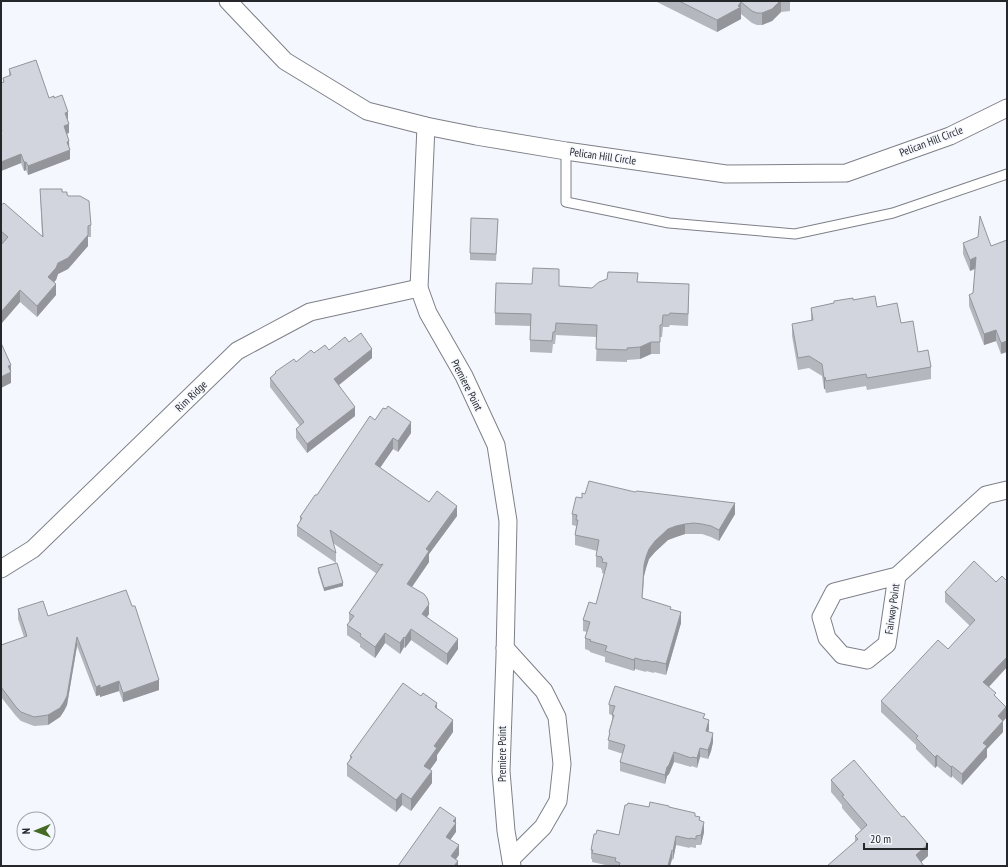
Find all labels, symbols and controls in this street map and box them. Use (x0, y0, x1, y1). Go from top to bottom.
street label: Pelican Hill Circle (897, 122, 965, 160)
street label: Pelican Hill Circle (569, 144, 638, 168)
street label: Premiere Point (448, 357, 486, 413)
street label: Rim Ridge (172, 377, 210, 415)
street label: Fairway Point (882, 583, 902, 635)
street label: Premiere Point (495, 726, 509, 782)
north arrow (16, 811, 56, 851)
scale bar (864, 825, 927, 851)
text: N (19, 828, 33, 834)
text: 20 m (870, 831, 891, 846)

